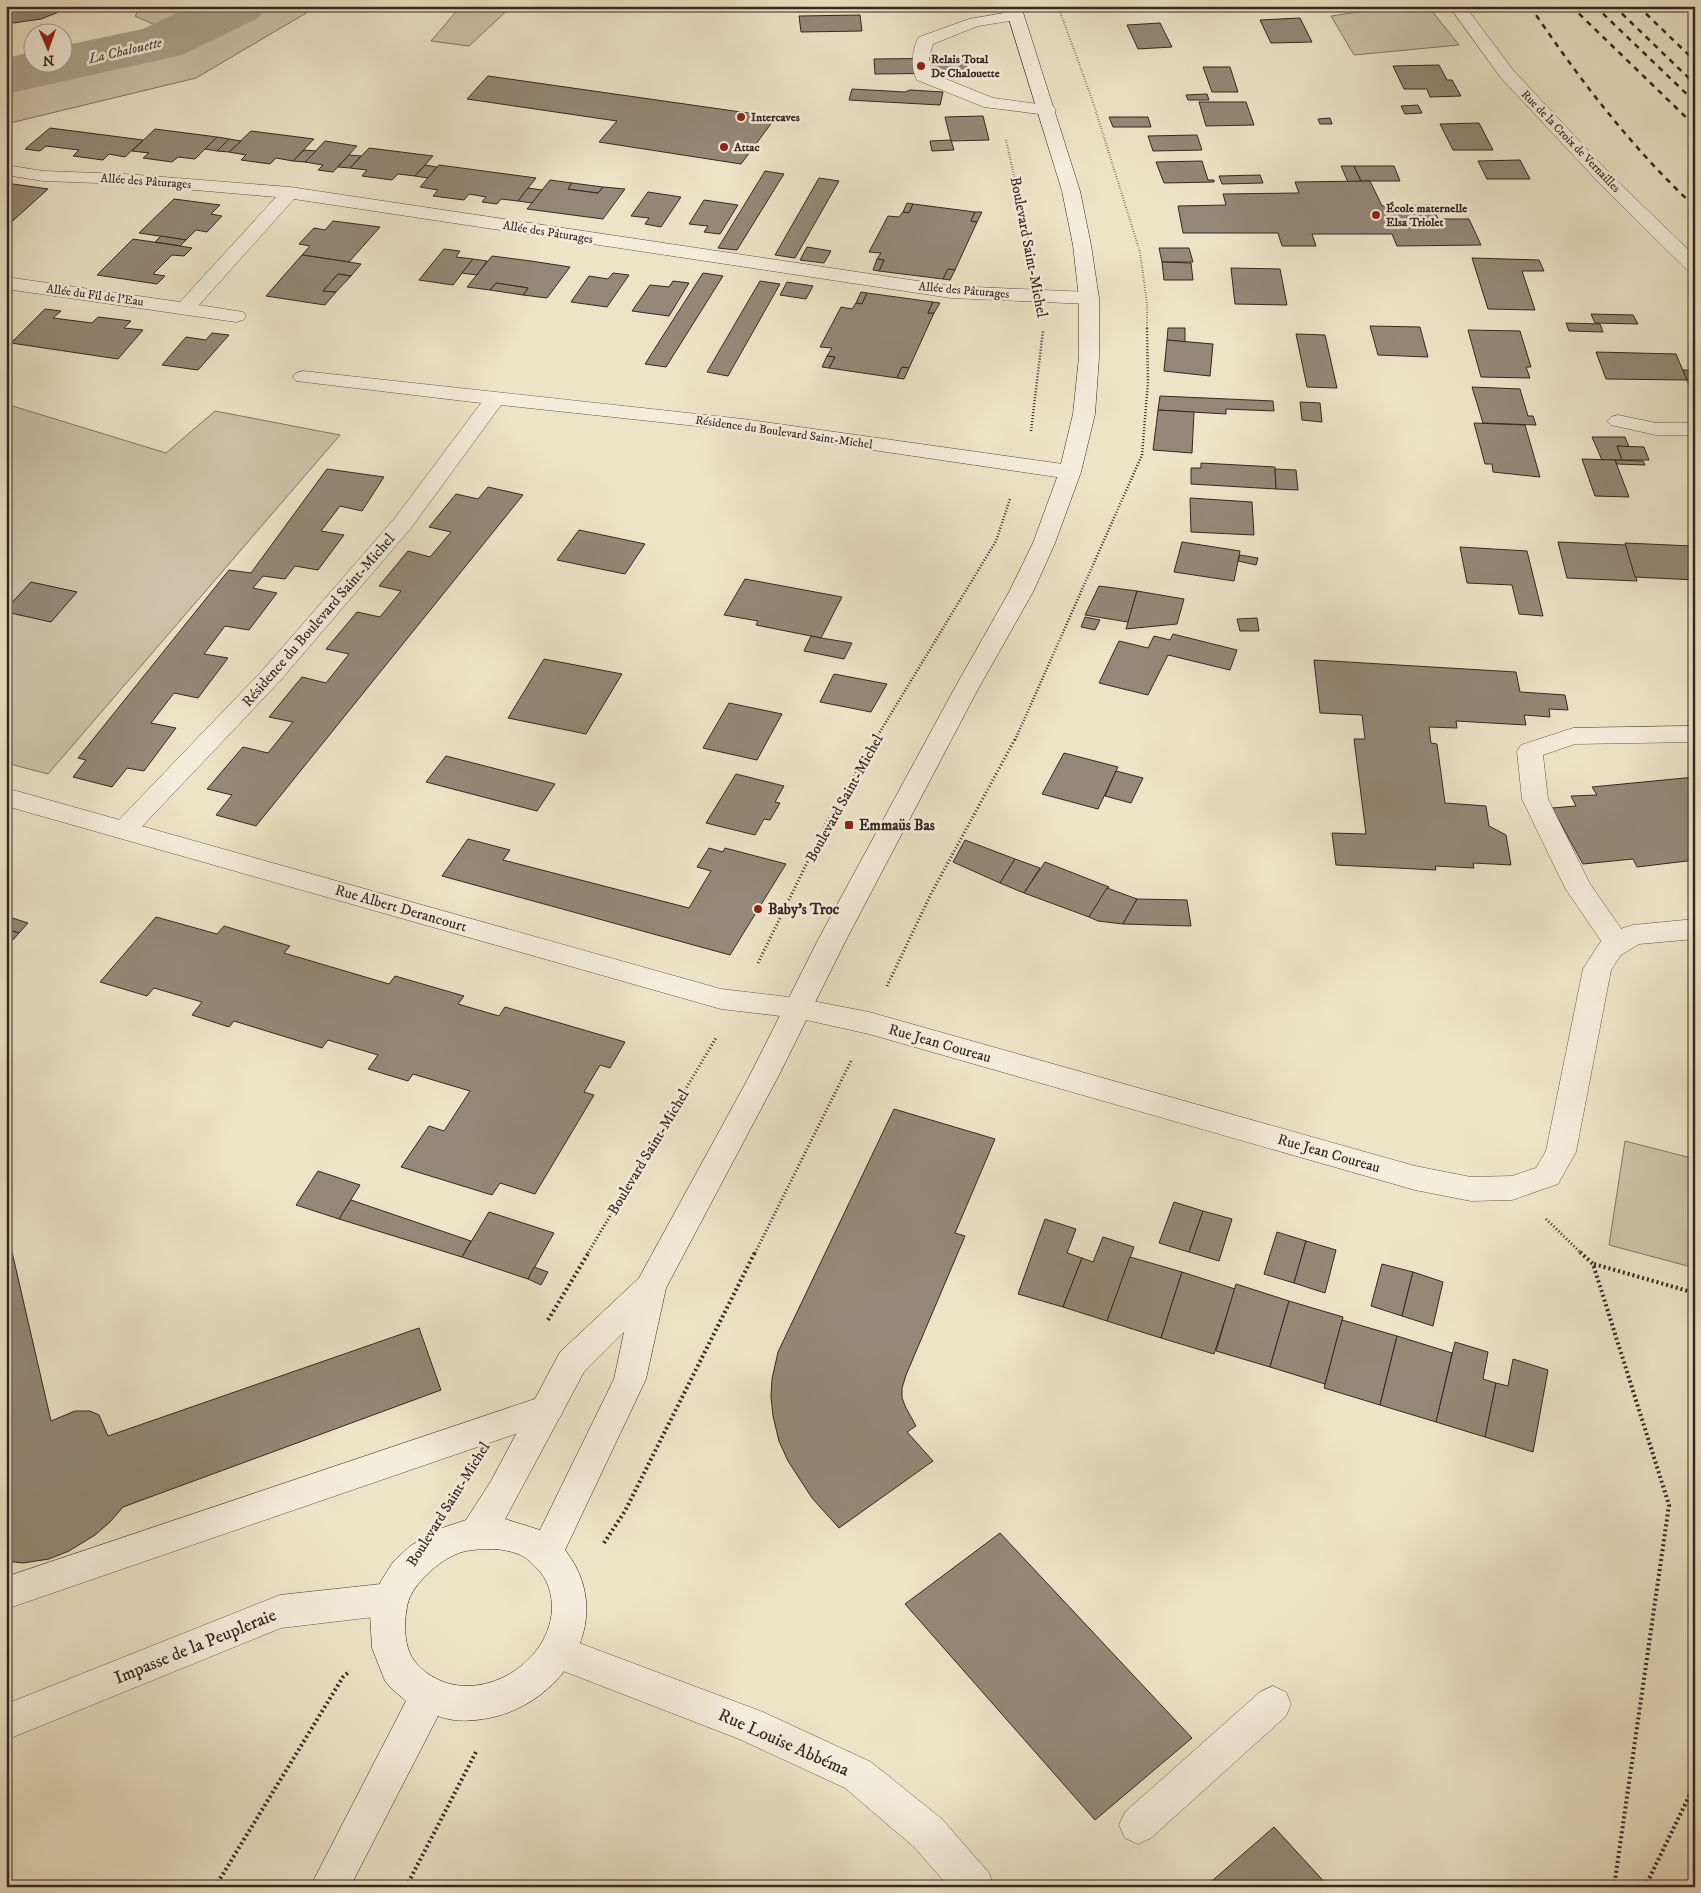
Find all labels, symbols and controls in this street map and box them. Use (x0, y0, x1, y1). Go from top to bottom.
north arrow (22, 22, 72, 72)
water label: La Chalouette (86, 34, 165, 68)
text: N (42, 51, 54, 69)
place label: Relais Total De Chalouette (931, 52, 1000, 81)
marker: Relais Total De Chalouette (915, 60, 927, 72)
street label: Rue de la Croix de Vernailles (1518, 87, 1623, 196)
place label: Intercaves (751, 110, 800, 125)
marker: Intercaves (735, 111, 747, 123)
place label: Attac (733, 140, 760, 155)
marker: Attac (718, 141, 730, 153)
street label: Allée des Pâturages (100, 171, 192, 192)
street label: Boulevard Saint-Michel (1006, 175, 1052, 320)
place label: École maternelle Elsa Triolet (1386, 201, 1467, 230)
marker: École maternelle Elsa Triolet (1370, 209, 1382, 221)
street label: Allée des Pâturages (502, 218, 594, 247)
street label: Allée des Pâturages (918, 279, 1010, 302)
street label: Allée du Fil de l'Eau (45, 281, 145, 310)
street label: Résidence du Boulevard Saint-Michel (694, 413, 874, 452)
street label: Résidence du Boulevard Saint-Michel (238, 529, 399, 711)
street label: Boulevard Saint-Michel (801, 731, 888, 865)
place label: Emmaüs Bas (859, 816, 935, 835)
marker: Emmaüs Bas (843, 819, 855, 831)
street label: Rue Albert Derancourt (333, 881, 469, 936)
place label: Baby's Troc (768, 900, 840, 919)
marker: Baby's Troc (752, 903, 764, 915)
street label: Rue Jean Coureau (886, 1020, 993, 1067)
street label: Boulevard Saint-Michel (603, 1086, 694, 1219)
street label: Rue Jean Coureau (1275, 1130, 1382, 1177)
street label: Boulevard Saint-Michel (402, 1438, 495, 1570)
street label: Impasse de la Peupleraie (111, 1604, 280, 1689)
street label: Rue Louise Abbéma (715, 1704, 853, 1782)

